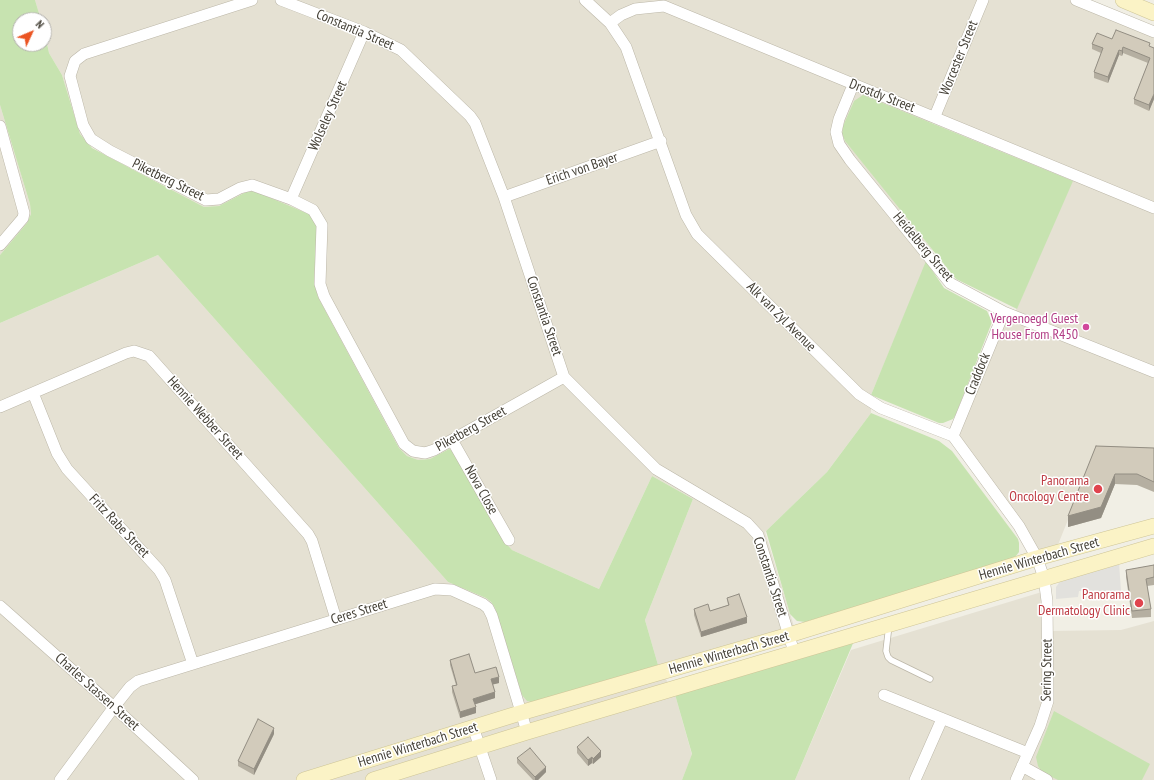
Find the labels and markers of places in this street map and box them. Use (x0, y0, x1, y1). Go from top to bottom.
place label: Vergenoegd Guest House From R450 (990, 311, 1078, 344)
marker: Vergenoegd Guest House From R450 (1081, 322, 1091, 332)
place label: Panorama Oncology Centre (1009, 473, 1089, 506)
marker: Panorama Oncology Centre (1092, 483, 1104, 495)
place label: Panorama Dermatology Clinic (1038, 587, 1130, 620)
marker: Panorama Dermatology Clinic (1133, 597, 1145, 609)

